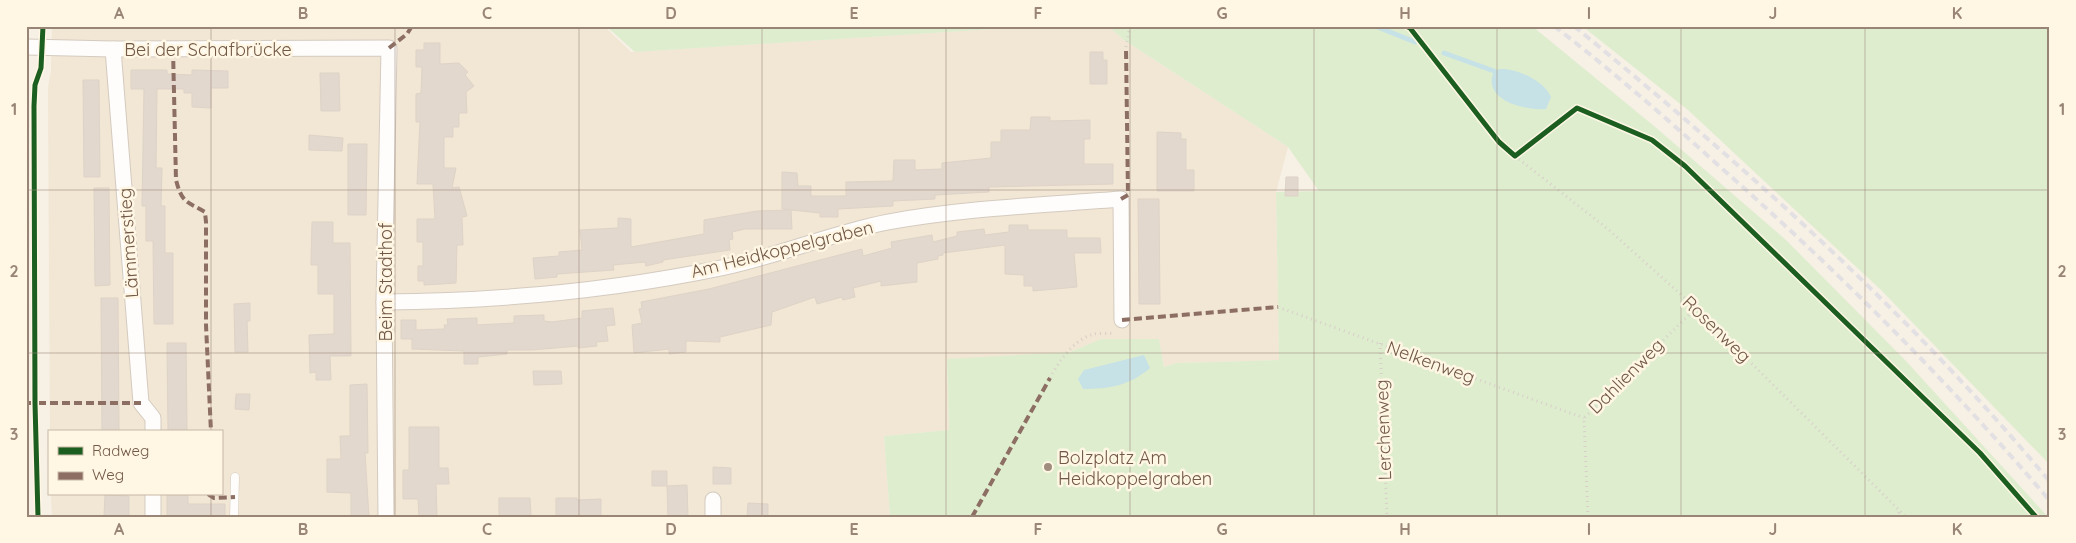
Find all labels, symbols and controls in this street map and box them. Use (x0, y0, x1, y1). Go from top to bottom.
text: A (114, 3, 125, 23)
text: B (298, 3, 308, 23)
text: C (482, 3, 492, 23)
text: D (665, 3, 677, 23)
text: E (849, 3, 859, 23)
text: F (1034, 3, 1043, 23)
text: G (1216, 3, 1228, 23)
text: H (1399, 3, 1411, 23)
text: I (1587, 3, 1591, 23)
text: J (1769, 3, 1777, 23)
text: K (1952, 3, 1962, 23)
street label: Bei der Schafbrücke (124, 38, 292, 61)
text: 1 (11, 99, 17, 119)
text: 1 (2059, 99, 2065, 119)
street label: Lämmerstieg (113, 187, 143, 299)
street label: Am Heidkoppelgraben (688, 215, 876, 283)
street label: Beim Stadthof (374, 222, 397, 341)
text: 2 (9, 261, 19, 281)
text: 2 (2057, 261, 2067, 281)
street label: Rosenweg (1678, 291, 1756, 367)
street label: Dahlienweg (1583, 333, 1669, 419)
street label: Nelkenweg (1384, 335, 1478, 389)
street label: Lerchenweg (1370, 379, 1396, 481)
text: 3 (10, 424, 18, 444)
text: 3 (2058, 424, 2066, 444)
legend (48, 430, 222, 496)
text: Radweg (92, 441, 149, 460)
place label: Bolzplatz Am Heidkoppelgraben (1058, 446, 1212, 490)
marker: Bolzplatz Am Heidkoppelgraben (1042, 461, 1054, 473)
text: Weg (92, 465, 124, 484)
text: A (114, 519, 125, 539)
text: B (298, 519, 308, 539)
text: C (482, 519, 492, 539)
text: D (665, 519, 677, 539)
text: E (849, 519, 859, 539)
text: F (1034, 519, 1043, 539)
text: G (1216, 519, 1228, 539)
text: H (1399, 519, 1411, 539)
text: I (1587, 519, 1591, 539)
text: J (1769, 519, 1777, 539)
text: K (1952, 519, 1962, 539)

